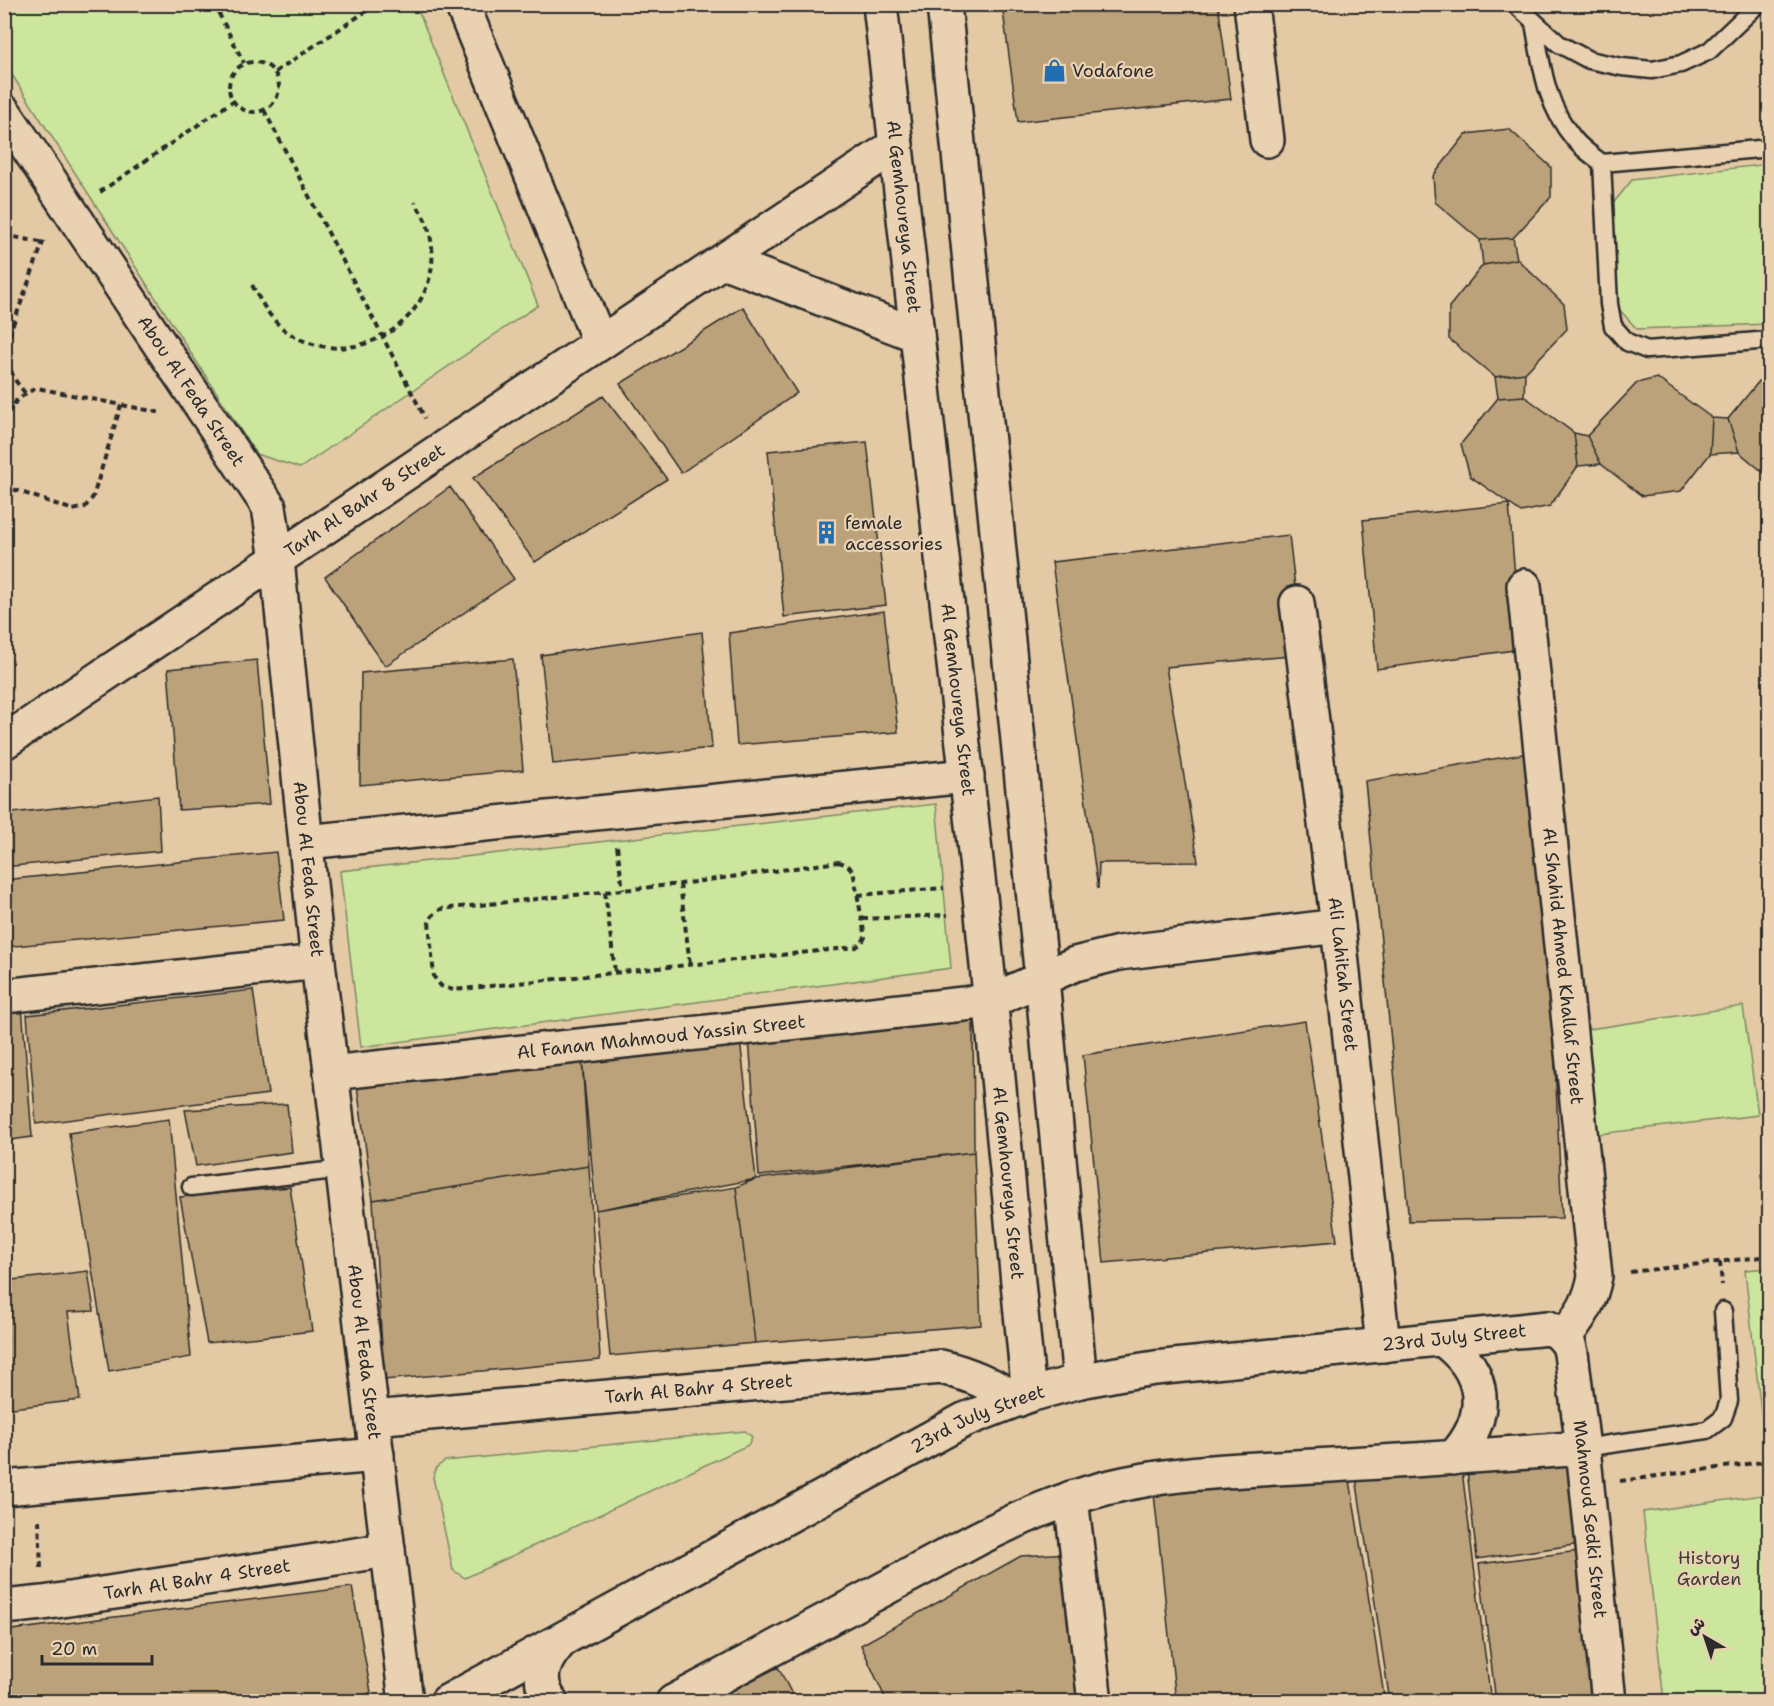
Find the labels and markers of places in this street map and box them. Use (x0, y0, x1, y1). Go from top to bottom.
shop icon: Vodafone (1041, 58, 1067, 84)
place label: Vodafone (1072, 59, 1154, 83)
place label: female accessories (845, 511, 943, 556)
building icon: female accessories (814, 520, 840, 546)

